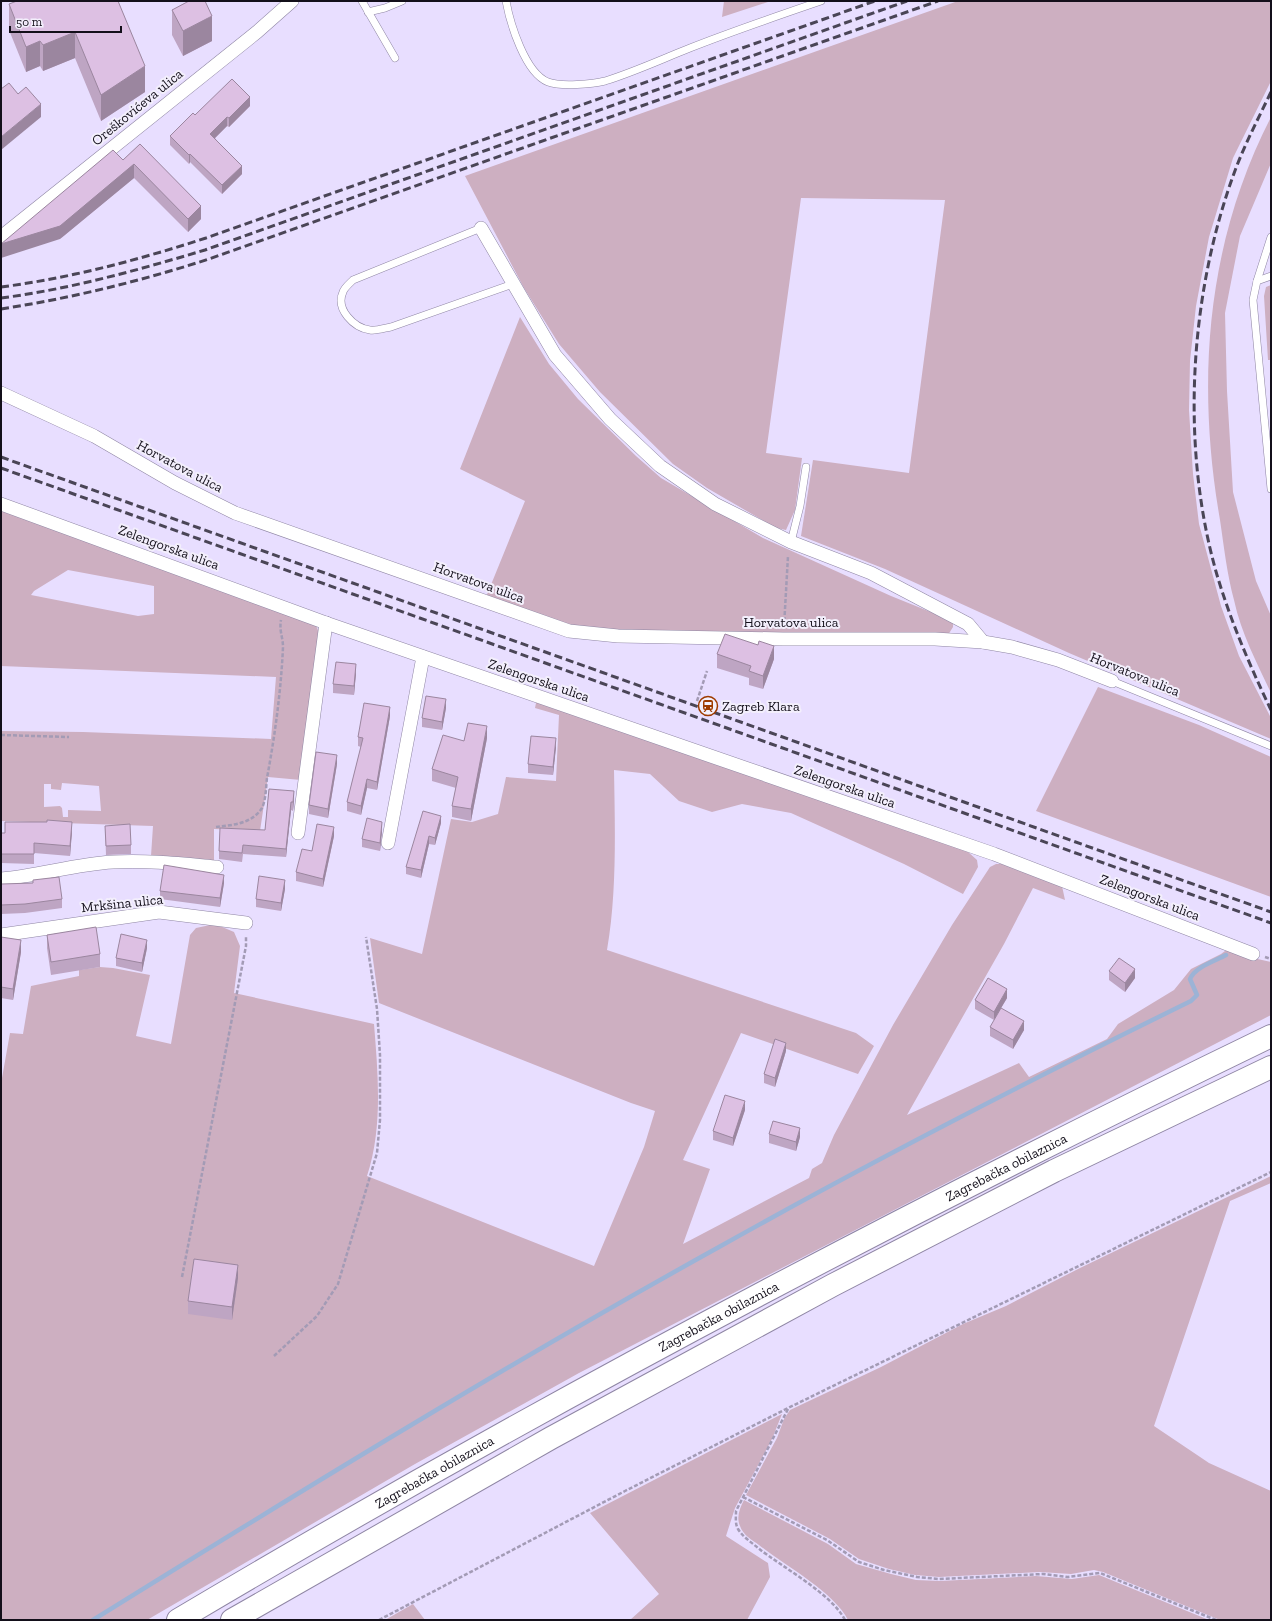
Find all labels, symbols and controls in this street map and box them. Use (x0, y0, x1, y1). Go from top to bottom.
scale bar (10, 8, 121, 34)
text: 50 m (16, 15, 43, 29)
street label: Oreškovićeva ulica (88, 65, 187, 149)
street label: Horvatova ulica (134, 437, 226, 496)
street label: Zelengorska ulica (116, 521, 222, 574)
street label: Horvatova ulica (431, 558, 527, 607)
street label: Horvatova ulica (743, 614, 839, 631)
street label: Horvatova ulica (1088, 649, 1182, 700)
street label: Zelengorska ulica (486, 655, 592, 706)
station icon: Zagreb Klara (697, 695, 719, 717)
place label: Zagreb Klara (722, 698, 800, 715)
street label: Zelengorska ulica (792, 761, 898, 812)
street label: Zelengorska ulica (1097, 871, 1202, 924)
street label: Mrkšina ulica (80, 891, 164, 916)
street label: Zagrebačka obilaznica (943, 1130, 1070, 1205)
street label: Zagrebačka obilaznica (656, 1278, 782, 1356)
street label: Zagrebačka obilaznica (372, 1432, 497, 1513)

